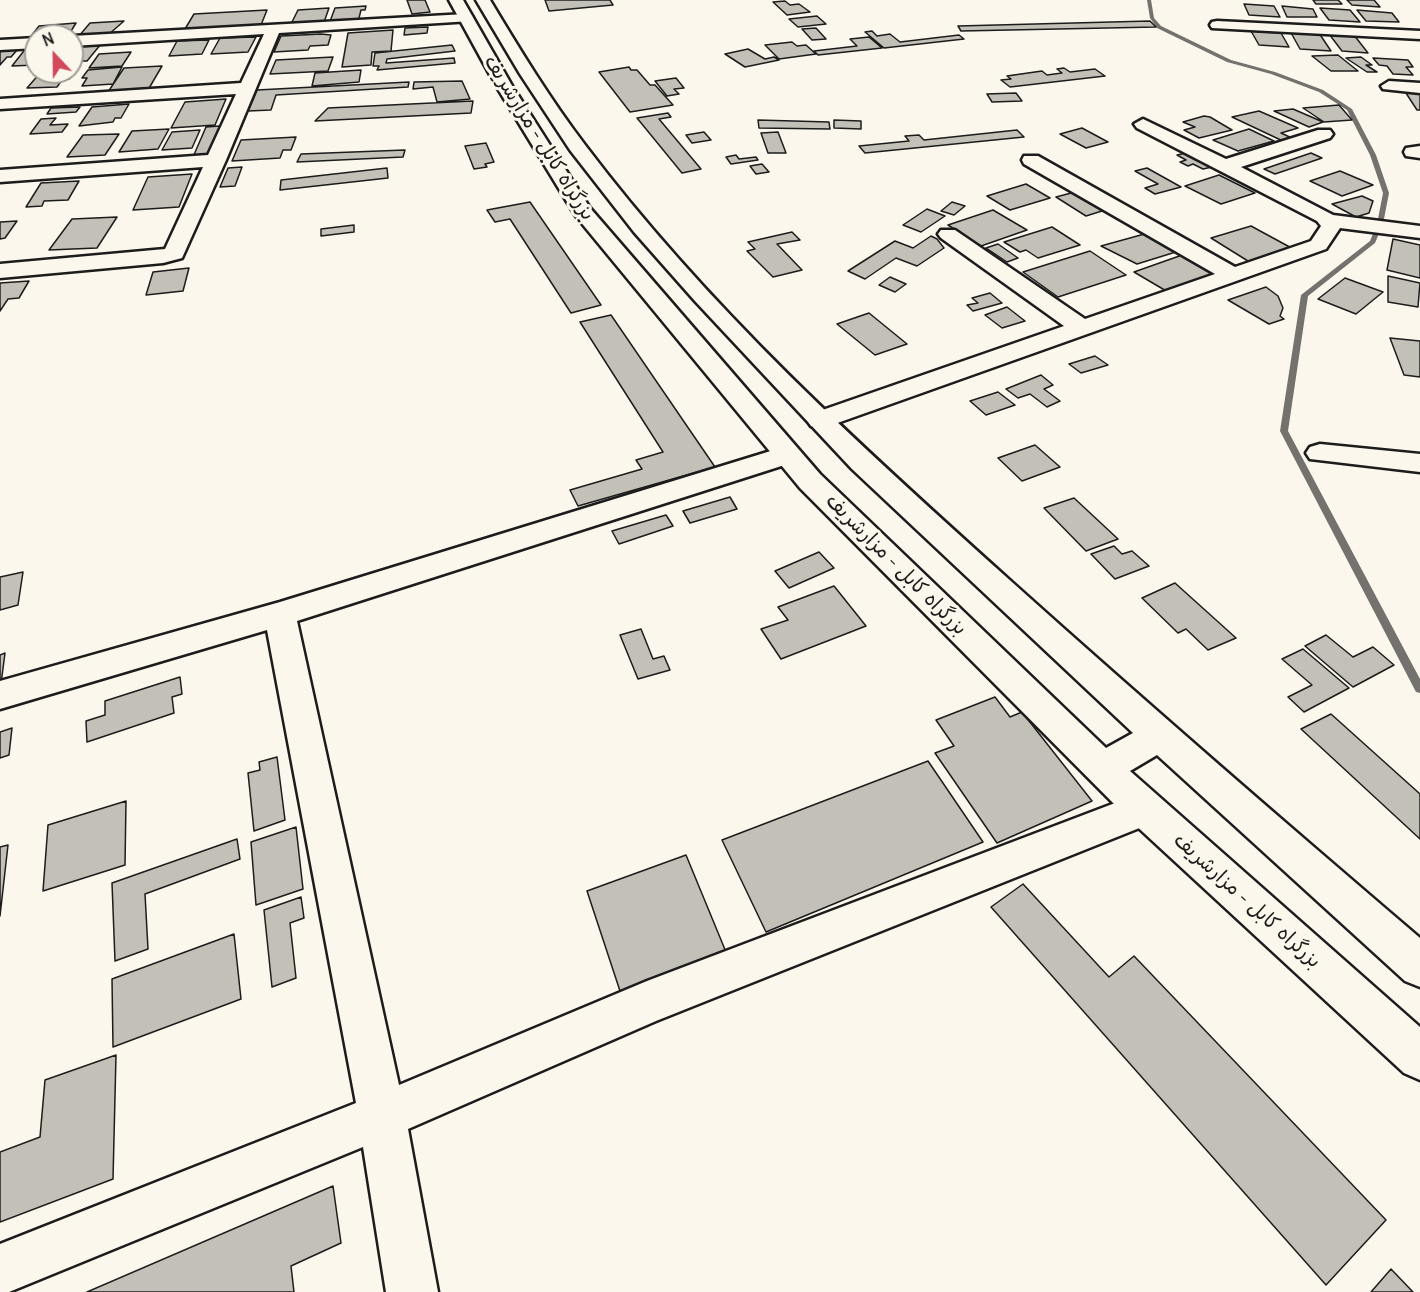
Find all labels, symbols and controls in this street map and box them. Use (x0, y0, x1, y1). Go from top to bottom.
north arrow (24, 24, 84, 84)
text: N (39, 28, 57, 51)
street label: بزرگراه کابل - مزارشریف (478, 51, 600, 225)
street label: بزرگراه کابل - مزارشریف (820, 489, 972, 641)
street label: بزرگراه کابل - مزارشریف (1168, 829, 1326, 973)

